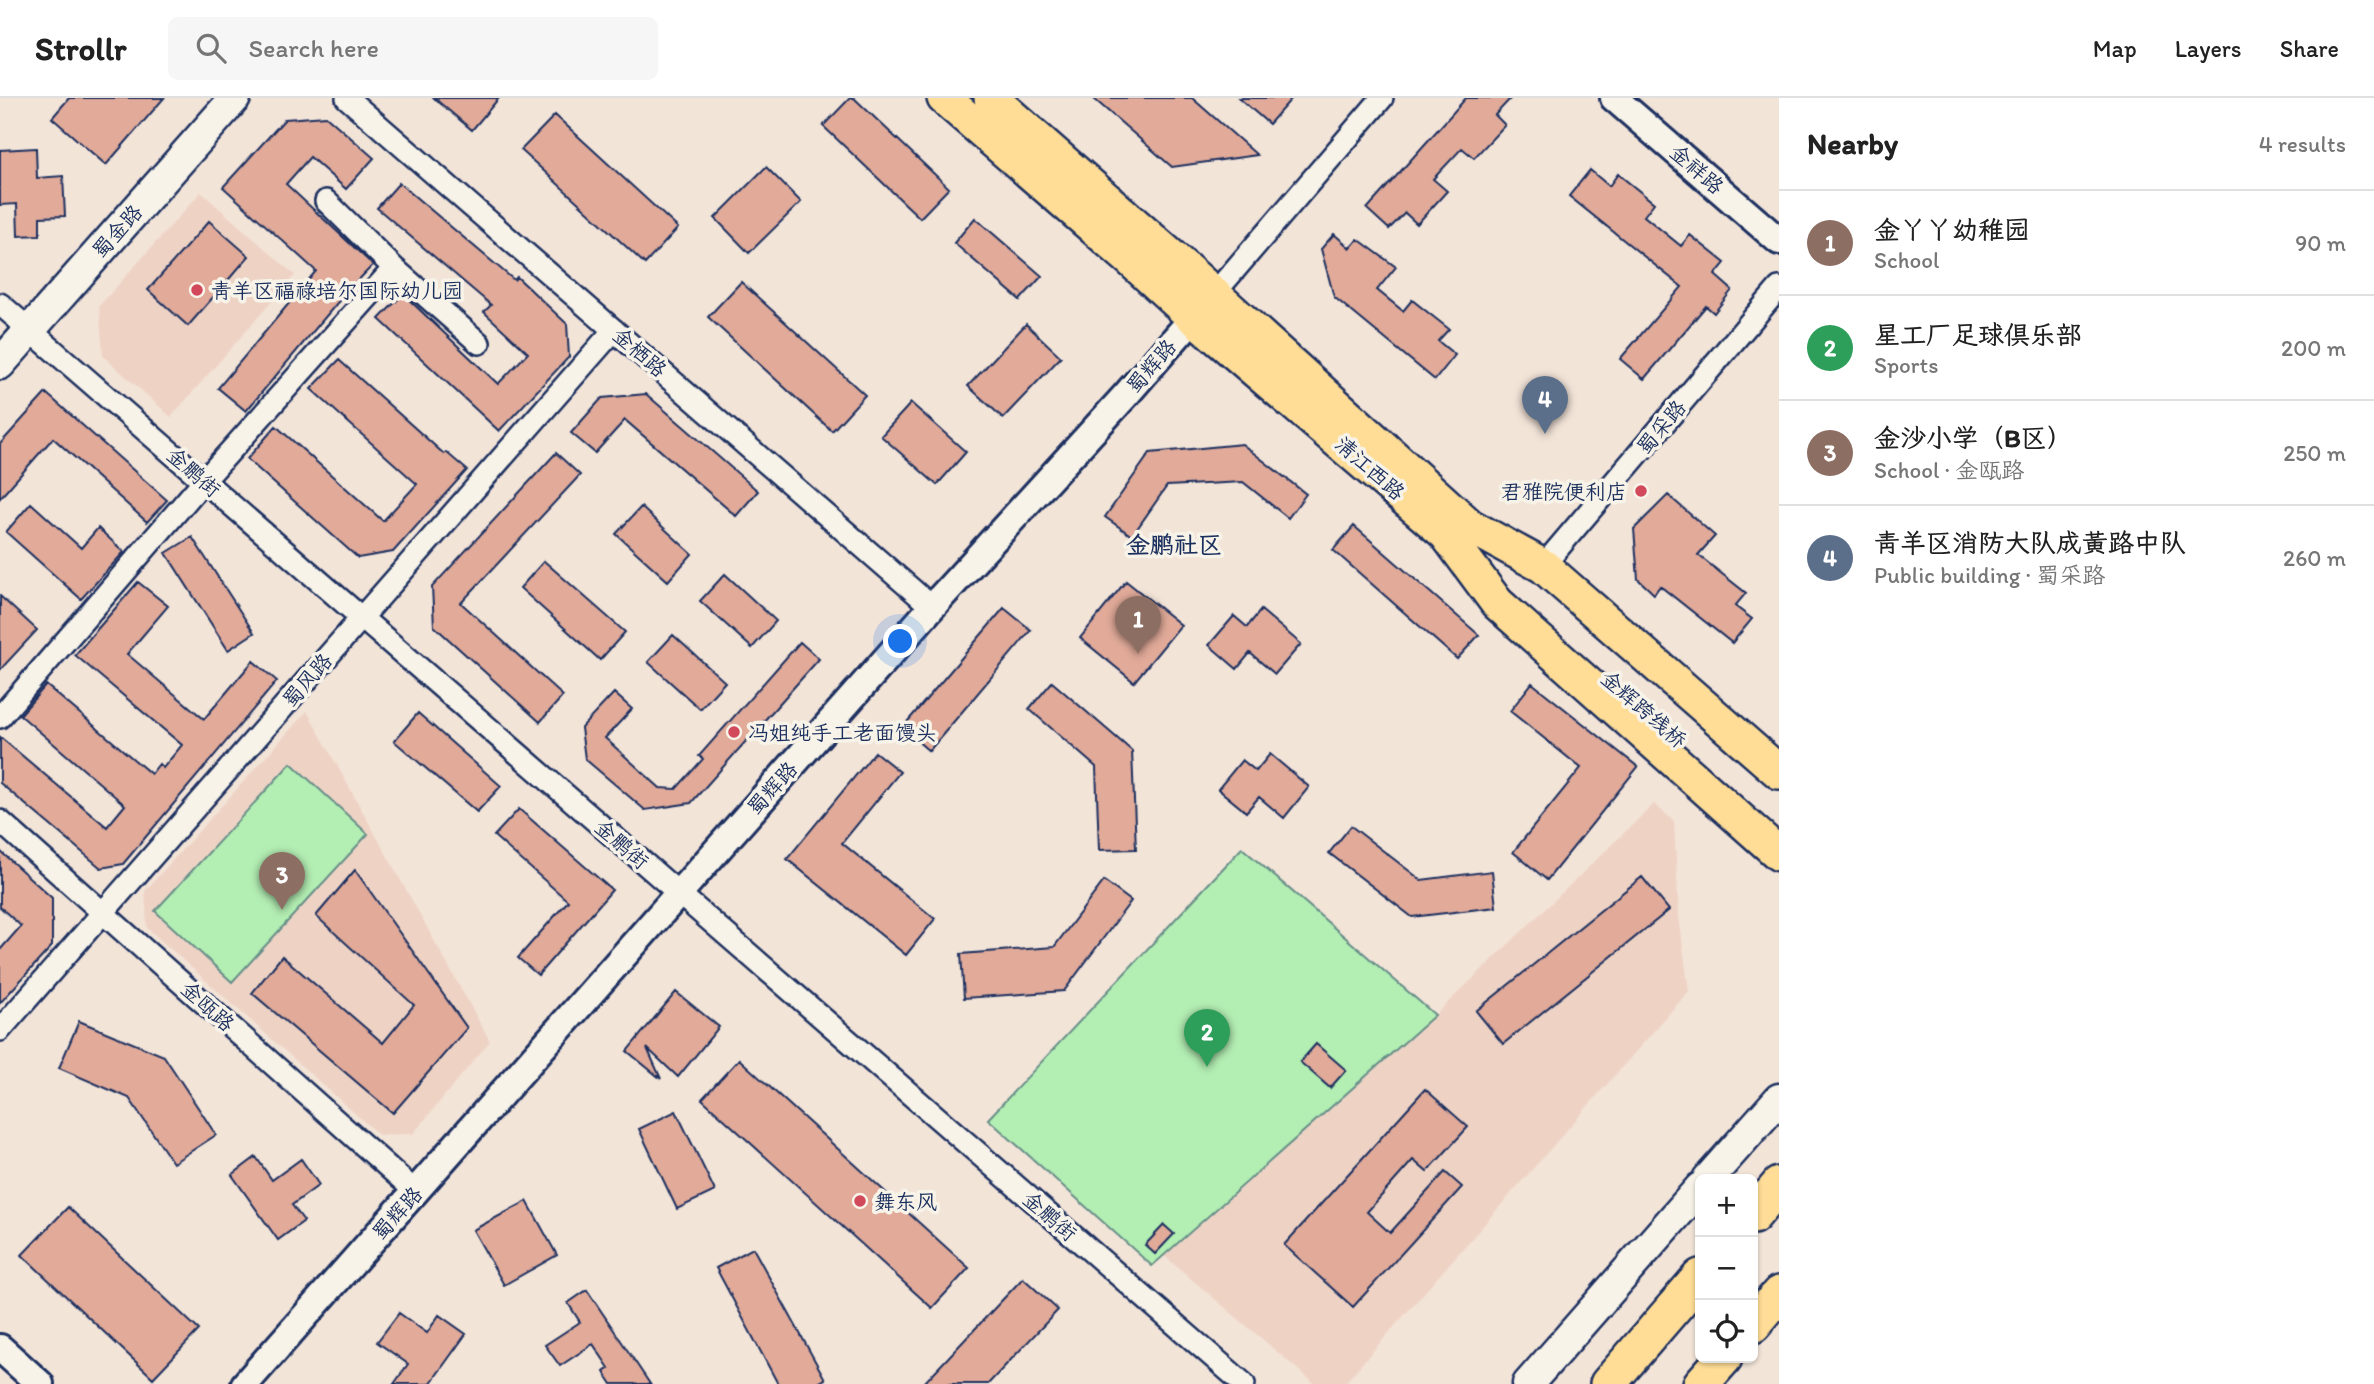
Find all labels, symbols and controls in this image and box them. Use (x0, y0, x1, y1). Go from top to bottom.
search box (168, 17, 658, 80)
text: Strollr (35, 29, 126, 68)
icon: search (192, 29, 230, 67)
text: Search here (248, 32, 379, 64)
text: Map (2093, 34, 2137, 63)
text: Layers (2175, 34, 2242, 63)
text: Share (2280, 34, 2339, 63)
text: Nearby (1807, 125, 1898, 162)
text: 4 results (2259, 130, 2346, 158)
street label: 金祥路 (1665, 139, 1729, 199)
street label: 蜀金路 (87, 199, 147, 263)
text: 金丫丫幼稚园 (1874, 214, 2030, 246)
text: 1 (1825, 229, 1835, 257)
text: 90 m (2295, 229, 2346, 257)
text: School (1874, 246, 1939, 274)
place label: 青羊区福禄培尔国际幼儿园 (211, 278, 463, 303)
marker: 青羊区福禄培尔国际幼儿园 (189, 282, 205, 298)
text: 星工厂足球俱乐部 (1874, 319, 2082, 351)
street label: 金栖路 (608, 322, 672, 382)
street label: 蜀辉路 (1121, 334, 1181, 398)
text: 2 (1824, 334, 1836, 362)
text: 200 m (2281, 334, 2346, 362)
text: Sports (1874, 351, 1938, 379)
pin: 4 (1522, 376, 1568, 434)
street label: 蜀采路 (1631, 395, 1691, 459)
text: 金沙小学（B区） (1874, 422, 2073, 454)
street label: 清江西路 (1330, 431, 1410, 505)
text: 3 (1824, 439, 1836, 467)
text: 250 m (2283, 439, 2346, 467)
street label: 金鹏街 (162, 442, 226, 502)
text: School · 金瓯路 (1874, 456, 2024, 484)
place label: 君雅院便利店 (1501, 479, 1627, 504)
marker: 君雅院便利店 (1633, 483, 1649, 499)
text: 青羊区消防大队成黄路中队 (1874, 527, 2186, 559)
district label: 金鹏社区 (1126, 530, 1222, 559)
text: 4 (1823, 544, 1837, 572)
text: 260 m (2283, 544, 2346, 572)
text: Public building · 蜀采路 (1874, 561, 2105, 589)
pin: 1 (1115, 596, 1161, 654)
your location (883, 624, 917, 658)
street label: 蜀风路 (277, 648, 337, 712)
street label: 金辉跨线桥 (1596, 665, 1692, 753)
place label: 冯姐纯手工老面馒头 (748, 720, 937, 745)
marker: 冯姐纯手工老面馒头 (726, 724, 742, 740)
street label: 蜀辉路 (742, 756, 802, 820)
street label: 金鹏街 (590, 814, 654, 874)
pin: 3 (259, 852, 305, 910)
street label: 金瓯路 (176, 976, 240, 1036)
pin: 2 (1184, 1009, 1230, 1067)
map controls (1695, 1174, 1758, 1363)
button: + (1695, 1174, 1758, 1237)
street label: 蜀辉路 (367, 1181, 427, 1245)
street label: 金鹏街 (1018, 1186, 1082, 1246)
place label: 舞东风 (874, 1189, 937, 1214)
marker: 舞东风 (852, 1193, 868, 1209)
button: − (1695, 1237, 1758, 1300)
button: locate (1695, 1300, 1758, 1363)

